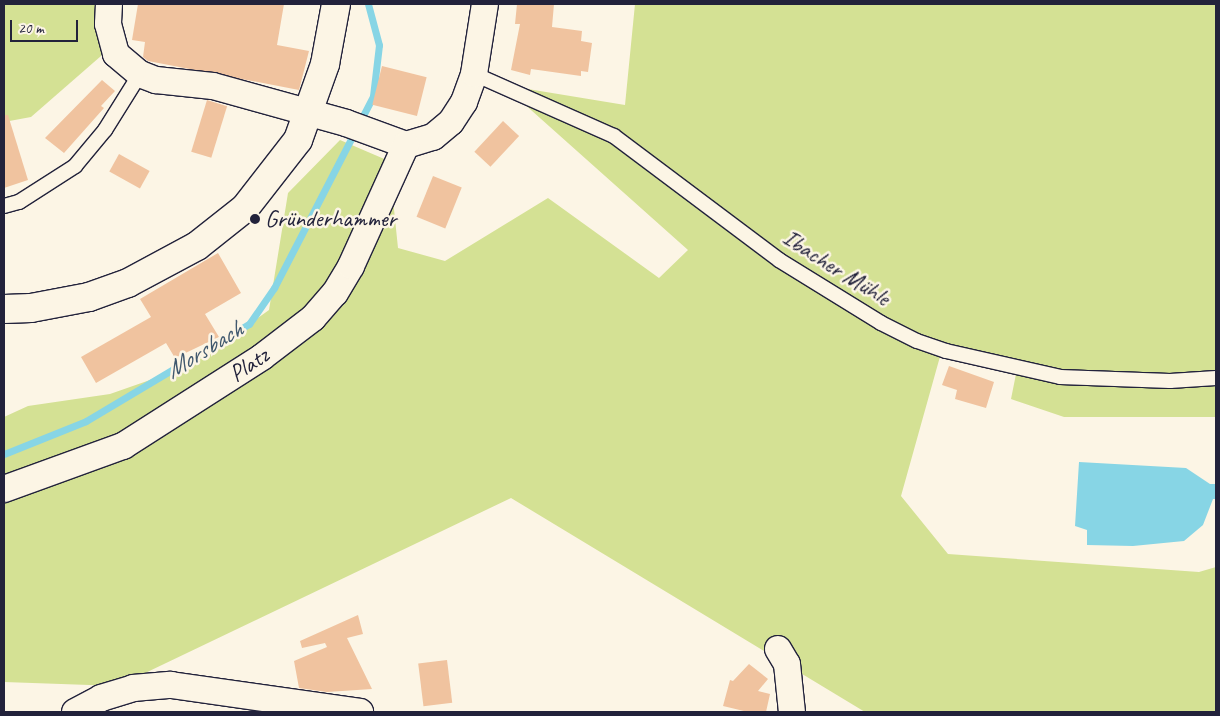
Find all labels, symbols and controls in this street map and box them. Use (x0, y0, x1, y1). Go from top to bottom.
scale bar (12, 10, 80, 42)
text: 20 m (18, 19, 44, 38)
place label: Gründerhammer (265, 205, 396, 233)
marker: Gründerhammer (249, 213, 261, 225)
street label: Ibacher Mühle (777, 224, 895, 312)
water label: Morsbach (160, 315, 248, 385)
street label: Platz (224, 341, 274, 389)

